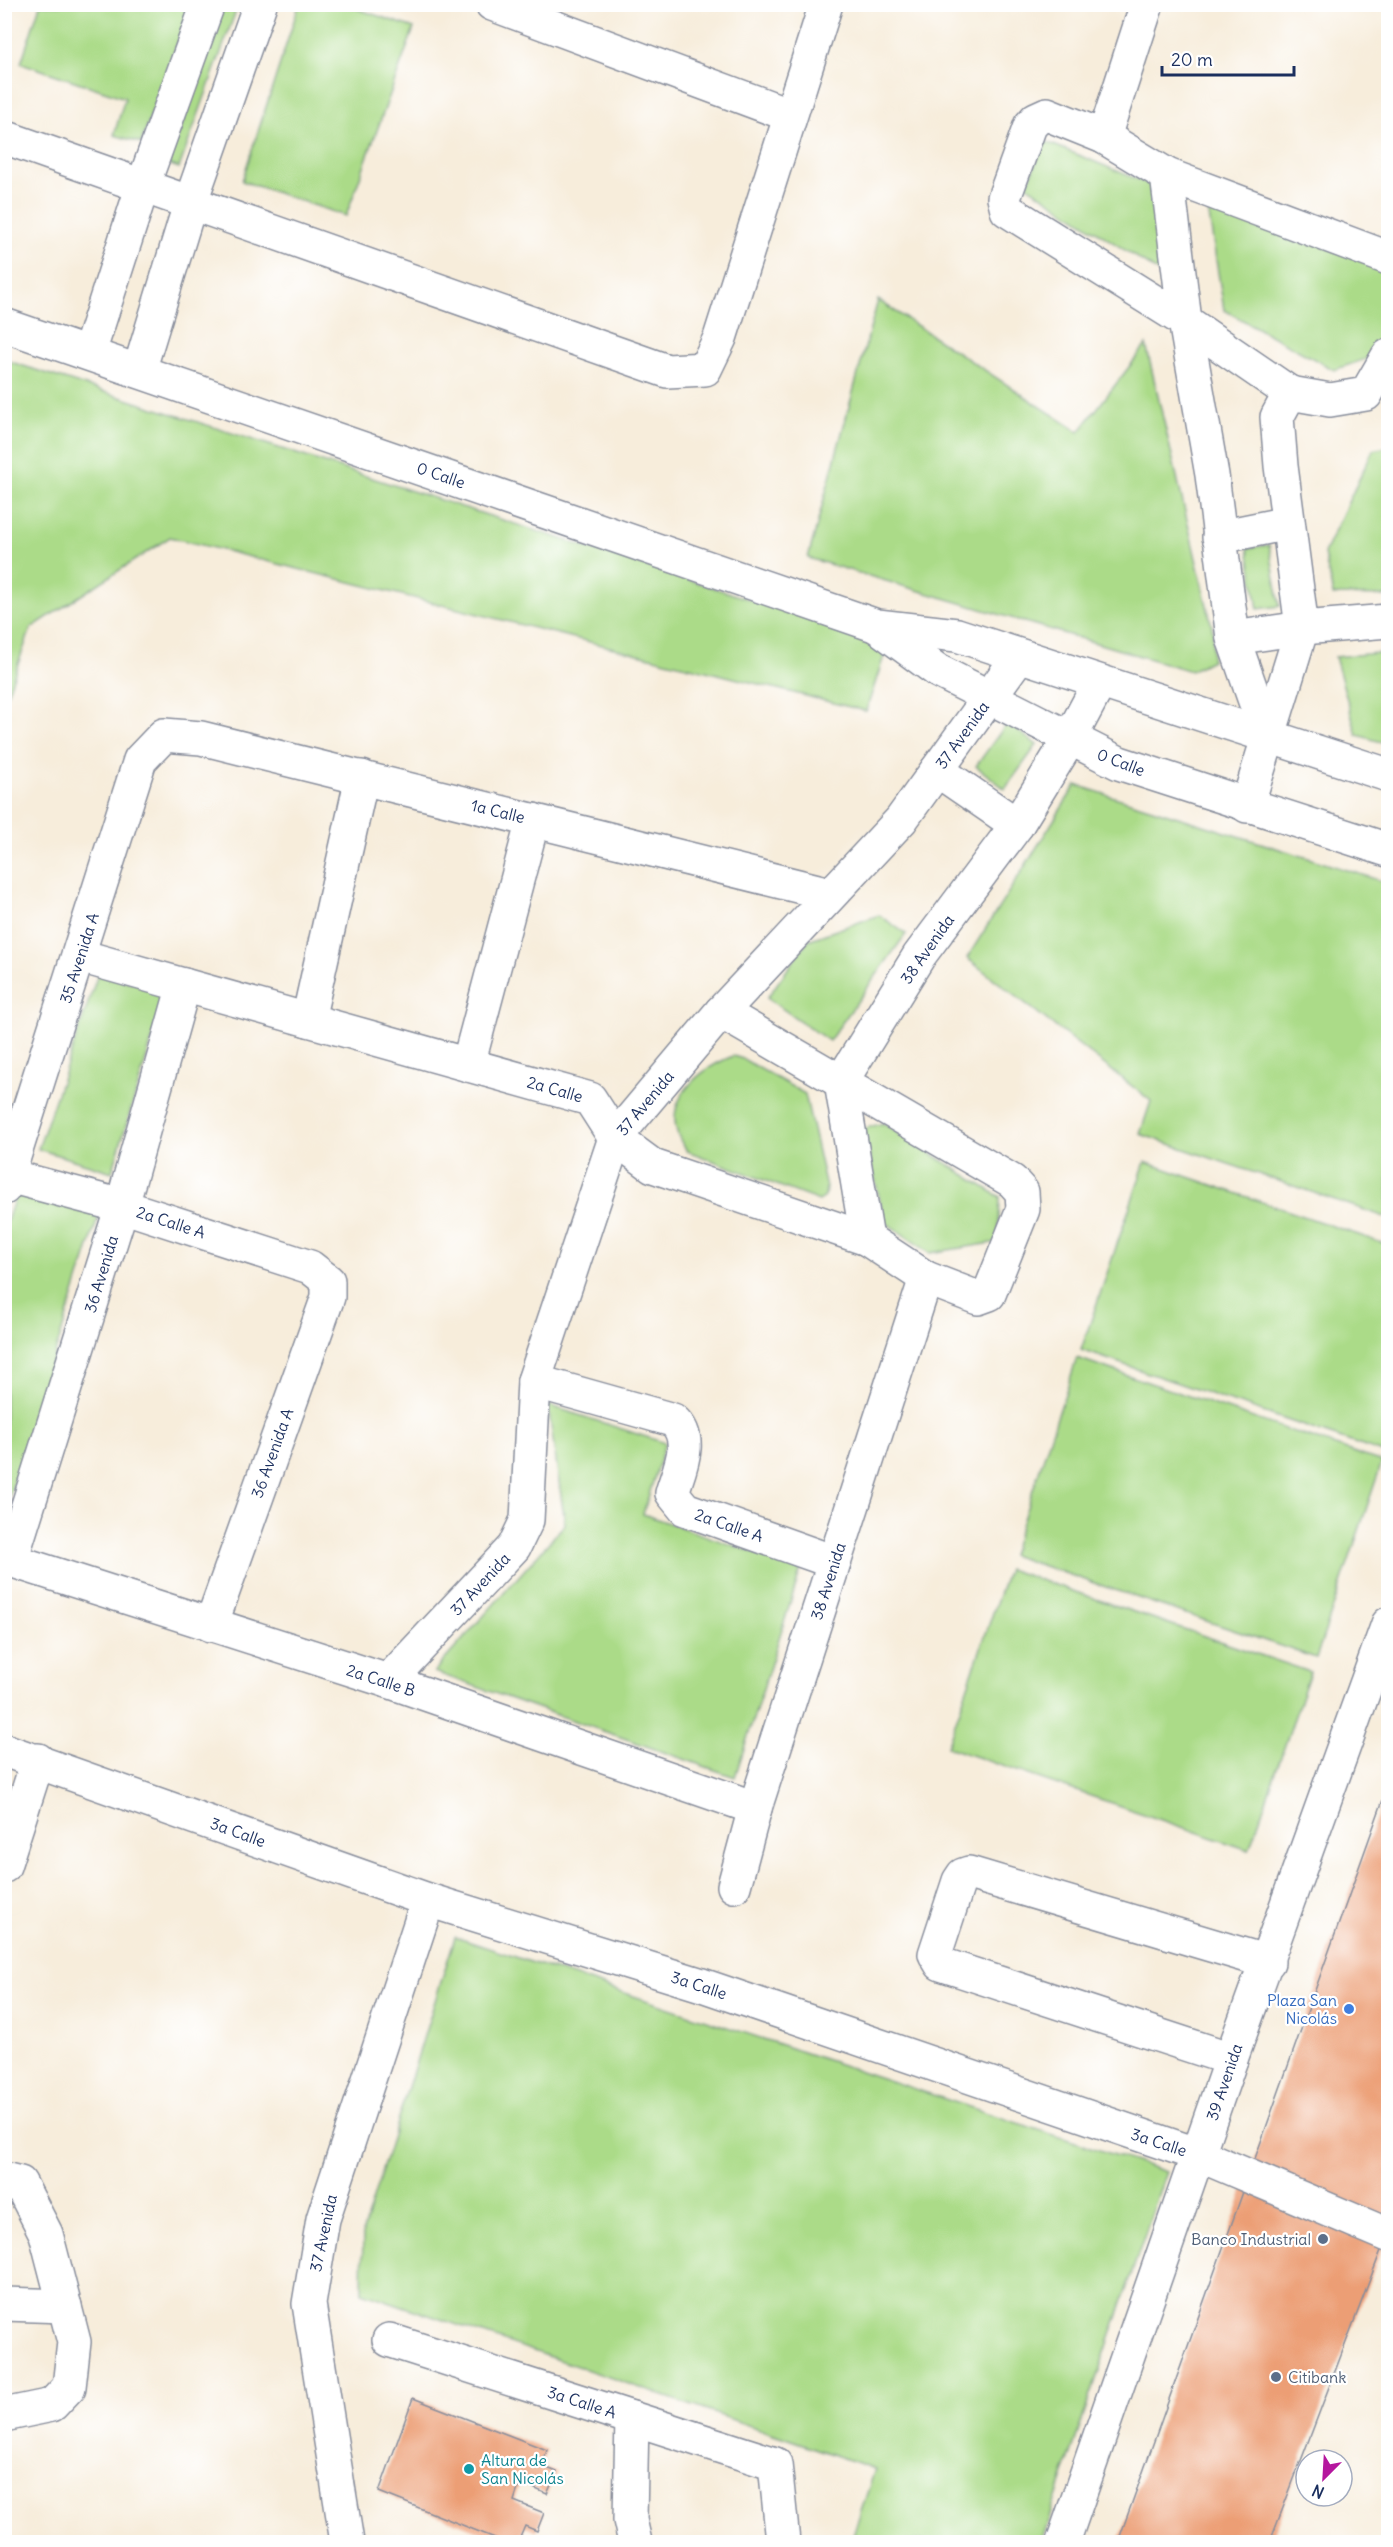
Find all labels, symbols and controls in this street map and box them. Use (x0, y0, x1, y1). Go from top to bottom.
scale bar (1162, 39, 1294, 77)
text: 20 m (1171, 48, 1213, 71)
street label: 0 Calle (414, 457, 468, 493)
street label: 37 Avenida (931, 697, 993, 773)
street label: 0 Calle (1094, 744, 1148, 780)
street label: 1a Calle (469, 795, 527, 827)
street label: 35 Avenida A (55, 910, 103, 1006)
street label: 38 Avenida (896, 910, 958, 988)
street label: 37 Avenida (612, 1066, 678, 1140)
street label: 2a Calle (525, 1072, 585, 1106)
street label: 2a Calle A (134, 1202, 208, 1242)
street label: 36 Avenida (80, 1233, 122, 1315)
street label: 36 Avenida A (246, 1405, 298, 1501)
street label: 2a Calle A (692, 1504, 766, 1546)
street label: 38 Avenida (806, 1540, 850, 1622)
street label: 37 Avenida (446, 1548, 514, 1620)
street label: 2a Calle B (344, 1659, 418, 1701)
street label: 3a Calle (208, 1813, 268, 1851)
street label: 3a Calle (669, 1967, 729, 2003)
place label: Plaza San Nicolás (1267, 1990, 1337, 2028)
marker: Plaza San Nicolás (1342, 2002, 1356, 2016)
street label: 39 Avenida (1202, 2041, 1246, 2123)
street label: 3a Calle (1129, 2124, 1189, 2160)
street label: 37 Avenida (305, 2192, 341, 2274)
place label: Banco Industrial (1191, 2229, 1311, 2249)
marker: Banco Industrial (1316, 2232, 1330, 2246)
place label: Citibank (1288, 2367, 1346, 2387)
marker: Citibank (1269, 2370, 1283, 2384)
street label: 3a Calle A (545, 2381, 619, 2423)
north arrow (1294, 2448, 1354, 2508)
place label: Altura de San Nicolás (481, 2450, 564, 2488)
marker: Altura de San Nicolás (462, 2462, 476, 2476)
text: N (1309, 2480, 1327, 2503)

